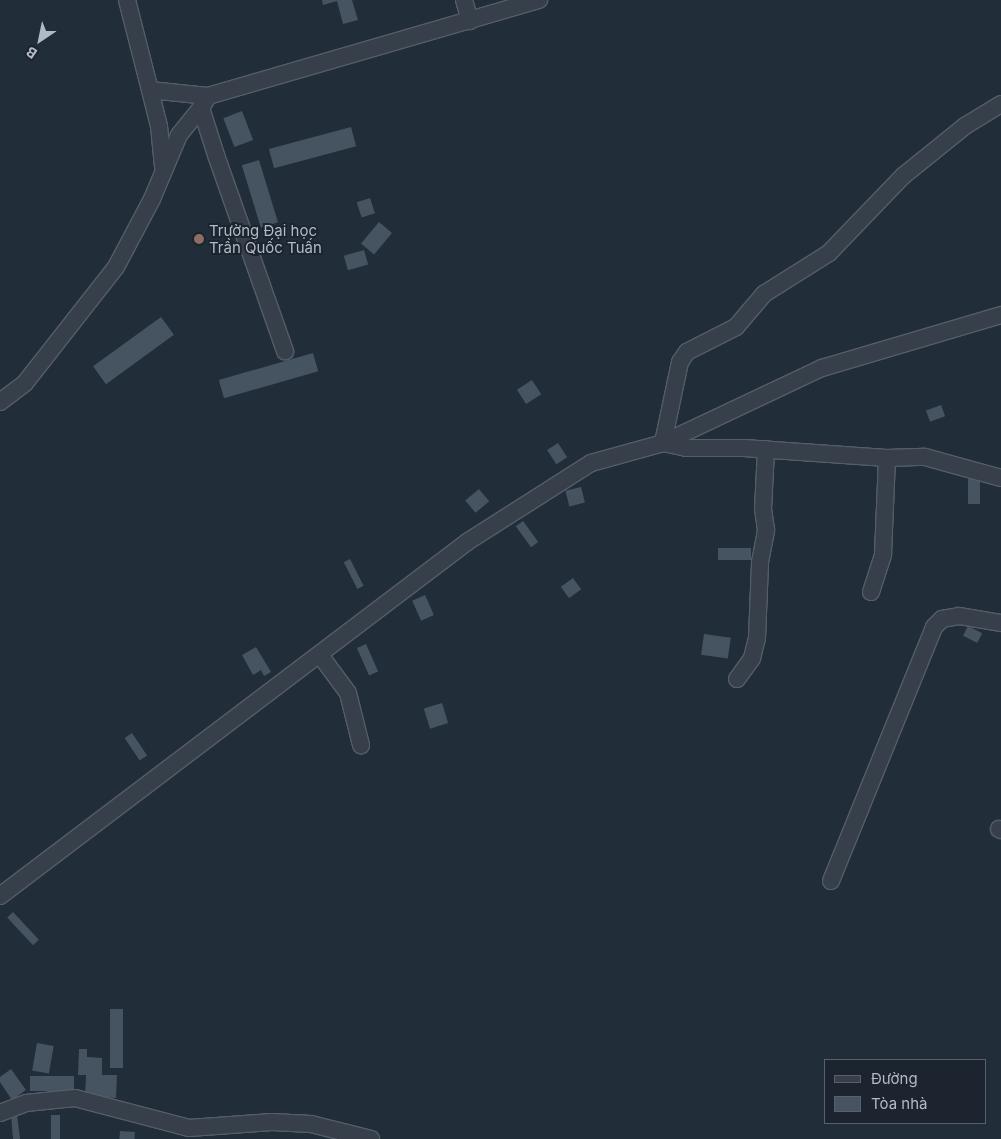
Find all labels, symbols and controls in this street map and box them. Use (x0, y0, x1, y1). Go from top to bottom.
north arrow (15, 15, 65, 65)
text: B (23, 43, 40, 62)
place label: Trường Đại học Trần Quốc Tuấn (209, 221, 322, 256)
marker: Trường Đại học Trần Quốc Tuấn (193, 233, 205, 245)
legend (824, 1059, 986, 1124)
text: Đường (871, 1069, 918, 1088)
text: Tòa nhà (871, 1094, 927, 1113)

